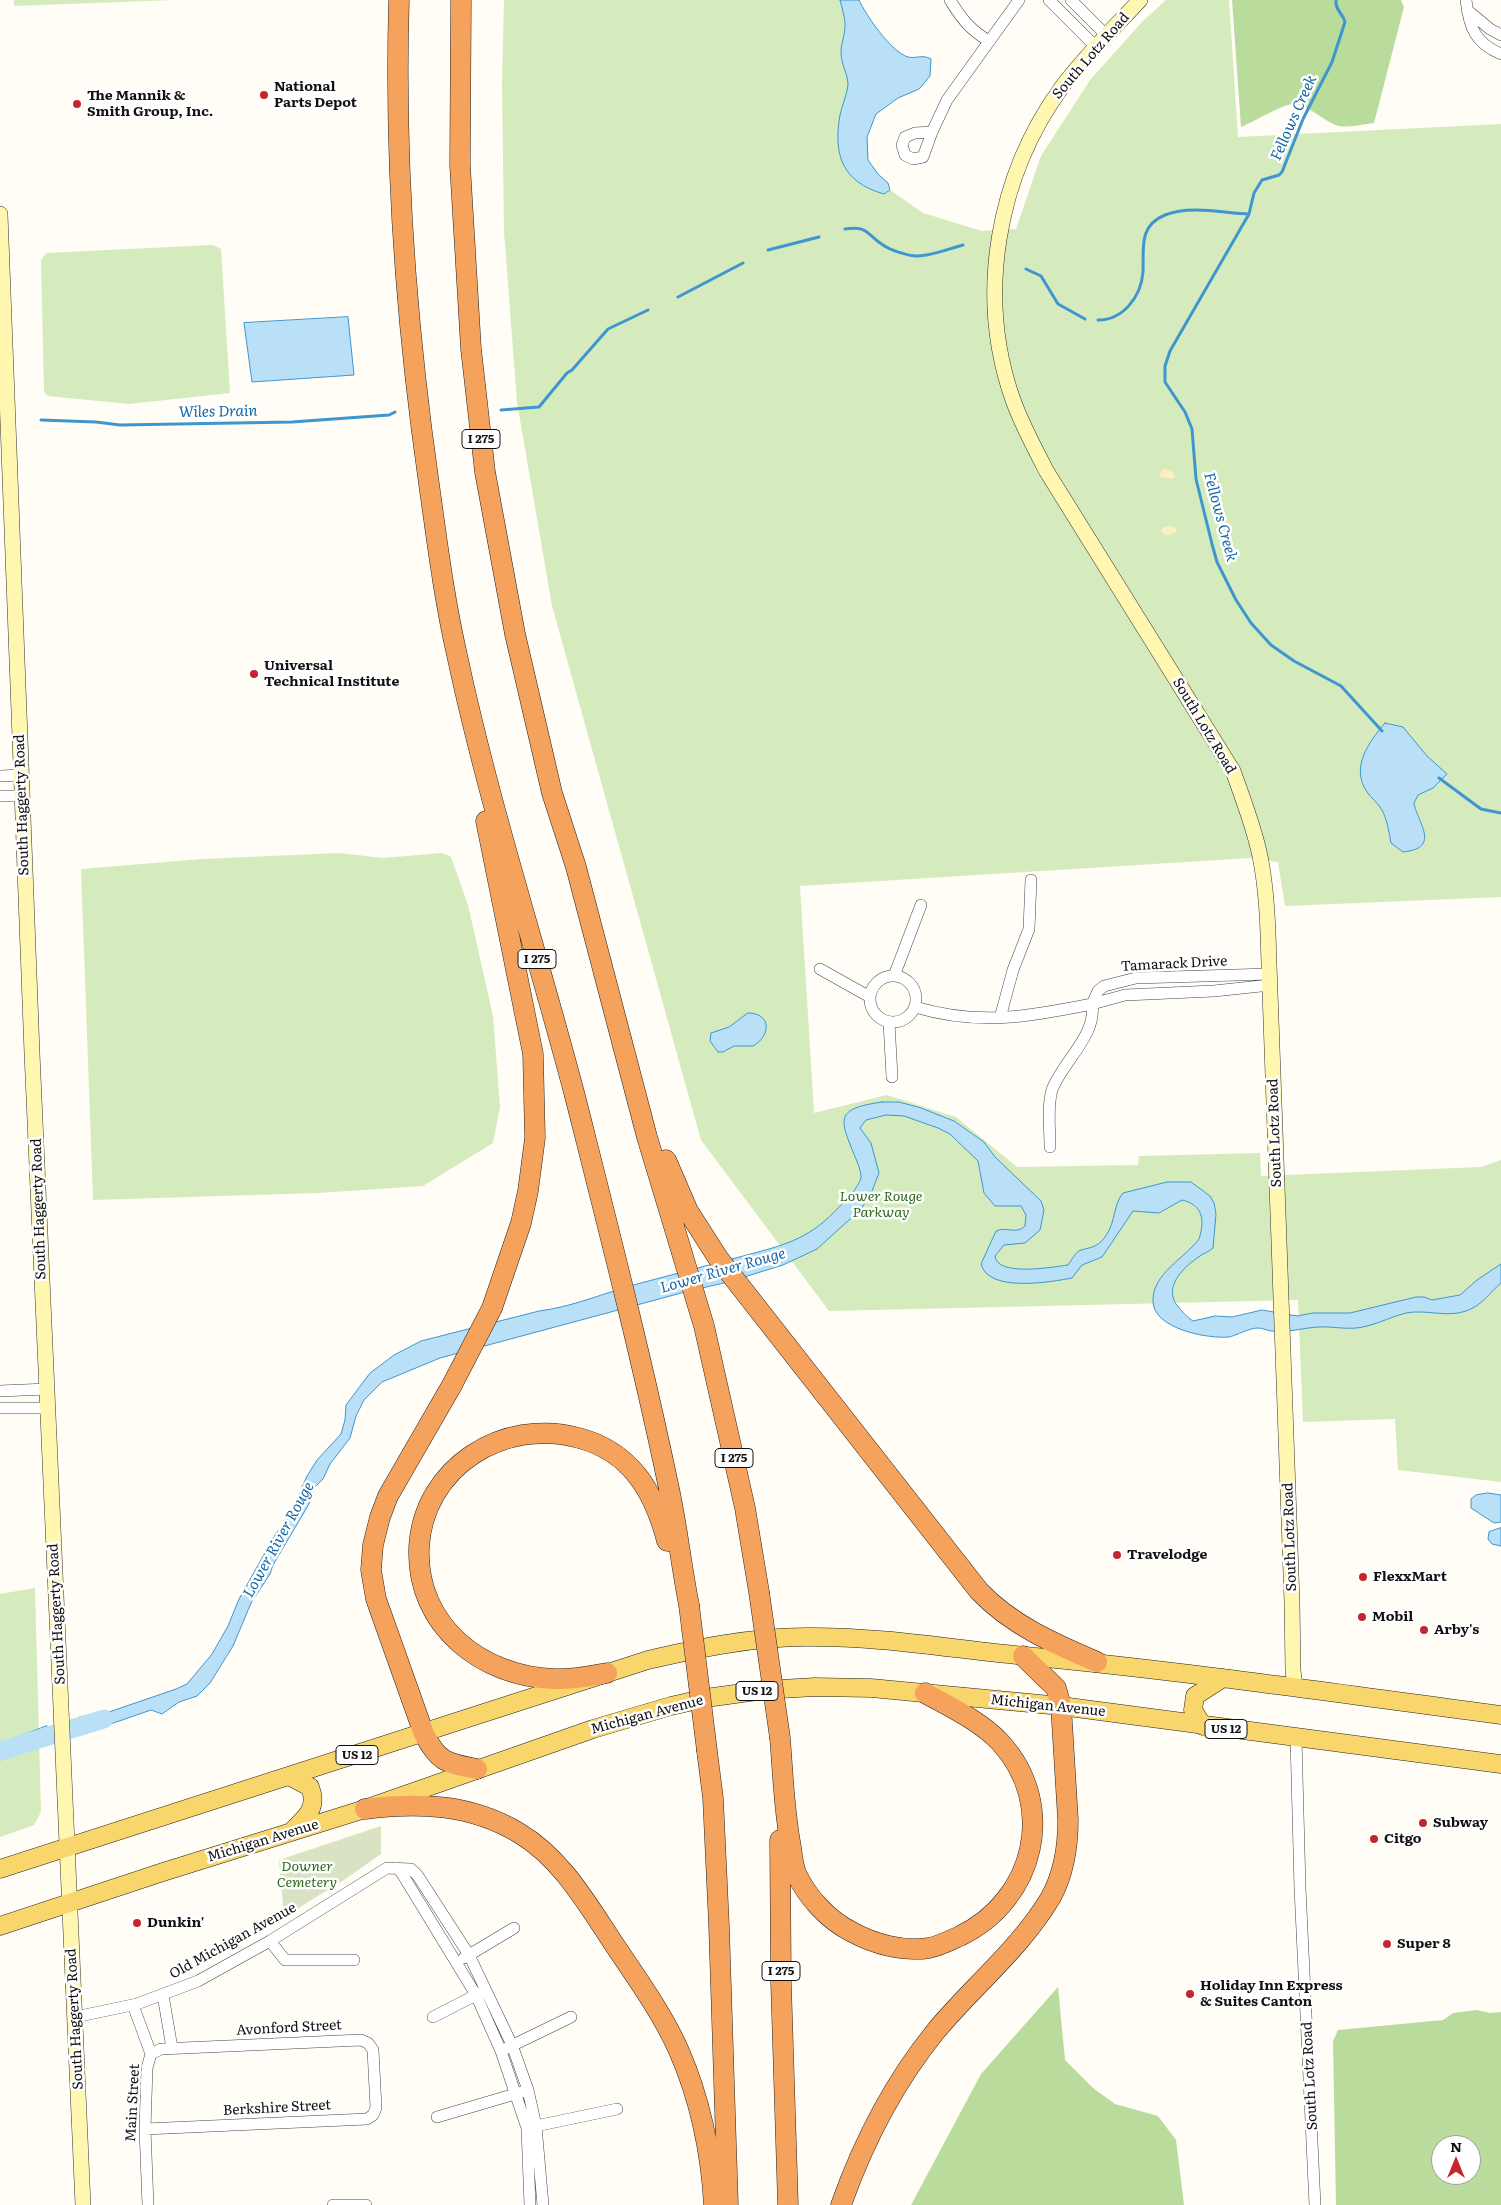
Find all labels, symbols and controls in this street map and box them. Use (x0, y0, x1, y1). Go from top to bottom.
street label: South Lotz Road (1049, 9, 1133, 103)
water label: Fellows Creek (1267, 73, 1321, 163)
place label: National Parts Depot (274, 79, 357, 111)
place label: The Mannik & Smith Group, Inc. (87, 88, 213, 120)
marker: National Parts Depot (258, 89, 270, 101)
marker: The Mannik & Smith Group, Inc. (71, 98, 83, 110)
water label: Wiles Drain (178, 402, 258, 422)
road number: I 275 (462, 429, 500, 448)
water label: Fellows Creek (1199, 470, 1241, 564)
place label: Universal Technical Institute (264, 658, 399, 690)
marker: Universal Technical Institute (248, 668, 260, 680)
street label: South Lotz Road (1169, 675, 1239, 777)
street label: South Haggerty Road (11, 734, 33, 876)
road number: I 275 (518, 950, 556, 969)
street label: Tamarack Drive (1120, 953, 1228, 975)
street label: South Lotz Road (1265, 1078, 1285, 1188)
street label: South Haggerty Road (28, 1138, 50, 1280)
park label: Lower Rouge Parkway (839, 1189, 923, 1222)
water label: Lower River Rouge (658, 1245, 788, 1297)
road number: I 275 (715, 1449, 753, 1468)
water label: Lower River Rouge (240, 1479, 318, 1601)
street label: South Lotz Road (1280, 1482, 1300, 1592)
street label: South Haggerty Road (45, 1543, 69, 1685)
place label: Travelodge (1127, 1547, 1207, 1563)
marker: Travelodge (1111, 1549, 1123, 1561)
place label: FlexxMart (1373, 1569, 1447, 1585)
marker: FlexxMart (1357, 1571, 1369, 1583)
place label: Mobil (1372, 1609, 1413, 1625)
marker: Mobil (1356, 1611, 1368, 1623)
place label: Arby's (1434, 1622, 1479, 1638)
marker: Arby's (1418, 1624, 1430, 1636)
road number: US 12 (736, 1682, 778, 1700)
street label: Michigan Avenue (589, 1692, 705, 1738)
street label: Michigan Avenue (990, 1692, 1106, 1720)
road number: US 12 (1205, 1720, 1247, 1738)
road number: US 12 (336, 1746, 378, 1764)
place label: Subway (1433, 1815, 1488, 1831)
street label: Michigan Avenue (205, 1816, 321, 1866)
marker: Subway (1417, 1817, 1429, 1829)
place label: Citgo (1384, 1831, 1422, 1847)
marker: Citgo (1368, 1833, 1380, 1845)
park label: Downer Cemetery (277, 1859, 337, 1891)
street label: Old Michigan Avenue (167, 1899, 299, 1983)
place label: Dunkin' (147, 1915, 204, 1931)
marker: Dunkin' (131, 1917, 143, 1929)
place label: Super 8 (1397, 1936, 1451, 1952)
marker: Super 8 (1381, 1938, 1393, 1950)
street label: South Haggerty Road (63, 1948, 87, 2090)
road number: I 275 (762, 1962, 800, 1980)
place label: Holiday Inn Express & Suites Canton (1200, 1978, 1342, 2010)
marker: Holiday Inn Express & Suites Canton (1184, 1988, 1196, 2000)
street label: Avonford Street (236, 2017, 342, 2039)
street label: South Lotz Road (1299, 2021, 1321, 2131)
street label: Main Street (123, 2064, 143, 2142)
street label: Berkshire Street (223, 2097, 331, 2119)
north arrow (1431, 2135, 1481, 2185)
text: N (1450, 2136, 1462, 2156)

